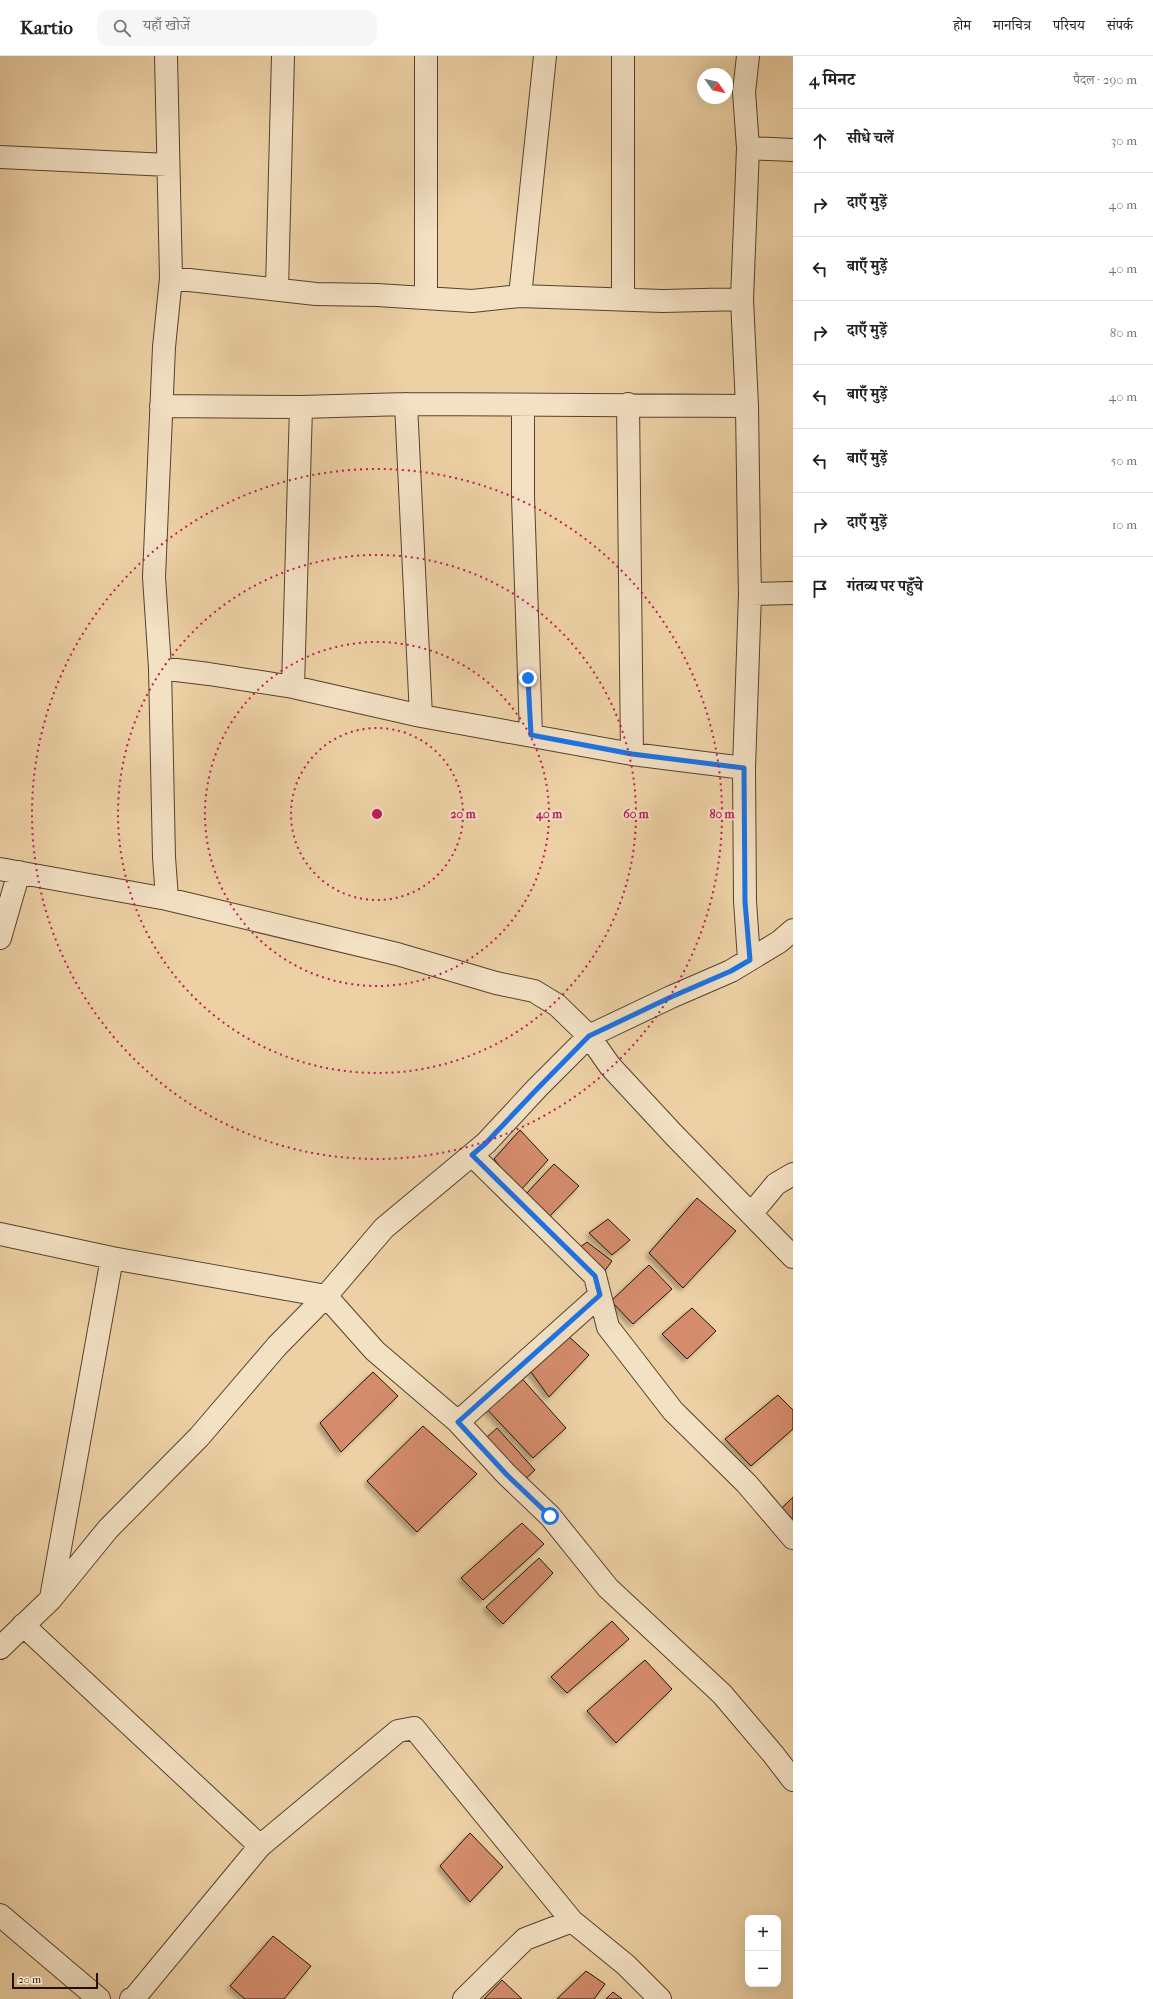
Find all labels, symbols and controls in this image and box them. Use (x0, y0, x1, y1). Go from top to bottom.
search box (97, 10, 377, 46)
text: यहाँ खोजें (143, 16, 190, 34)
text: Kartio (20, 17, 73, 39)
icon: search (111, 17, 133, 39)
text: होम (953, 17, 971, 34)
text: मानचित्र (993, 17, 1031, 34)
text: परिचय (1053, 17, 1085, 34)
text: संपर्क (1107, 17, 1133, 34)
north arrow (697, 68, 733, 104)
text: 4 मिनट (809, 69, 855, 89)
text: पैदल · 290 m (1073, 72, 1137, 87)
text: सीधे चलें (847, 129, 894, 147)
icon: ahead (809, 130, 831, 152)
text: 30 m (1111, 133, 1137, 148)
text: दाएँ मुड़ें (847, 193, 887, 211)
icon: right (809, 194, 831, 216)
text: 40 m (1109, 197, 1137, 212)
text: बाएँ मुड़ें (847, 257, 887, 275)
icon: left (809, 258, 831, 280)
text: 40 m (1109, 261, 1137, 276)
text: दाएँ मुड़ें (847, 321, 887, 339)
icon: right (809, 322, 831, 344)
text: 80 m (1110, 325, 1137, 340)
text: बाएँ मुड़ें (847, 385, 887, 403)
icon: left (809, 386, 831, 408)
text: 40 m (1109, 389, 1137, 404)
text: बाएँ मुड़ें (847, 449, 887, 467)
icon: left (809, 450, 831, 472)
text: 50 m (1111, 453, 1137, 468)
text: दाएँ मुड़ें (847, 513, 887, 531)
icon: right (809, 514, 831, 536)
text: 10 m (1112, 517, 1137, 532)
text: गंतव्य पर पहुँचे (847, 577, 923, 595)
icon: arrive (809, 578, 831, 600)
route end (519, 669, 537, 687)
centre of rings (370, 807, 384, 821)
text: 20 m (450, 807, 477, 821)
text: 40 m (535, 807, 563, 822)
text: 60 m (623, 807, 650, 821)
text: 80 m (709, 807, 736, 821)
route start (541, 1507, 559, 1525)
map controls (745, 1915, 781, 1987)
button: + (745, 1915, 781, 1951)
button: − (745, 1951, 781, 1987)
scale bar (12, 1971, 98, 1990)
text: 20 m (18, 1973, 41, 1986)

